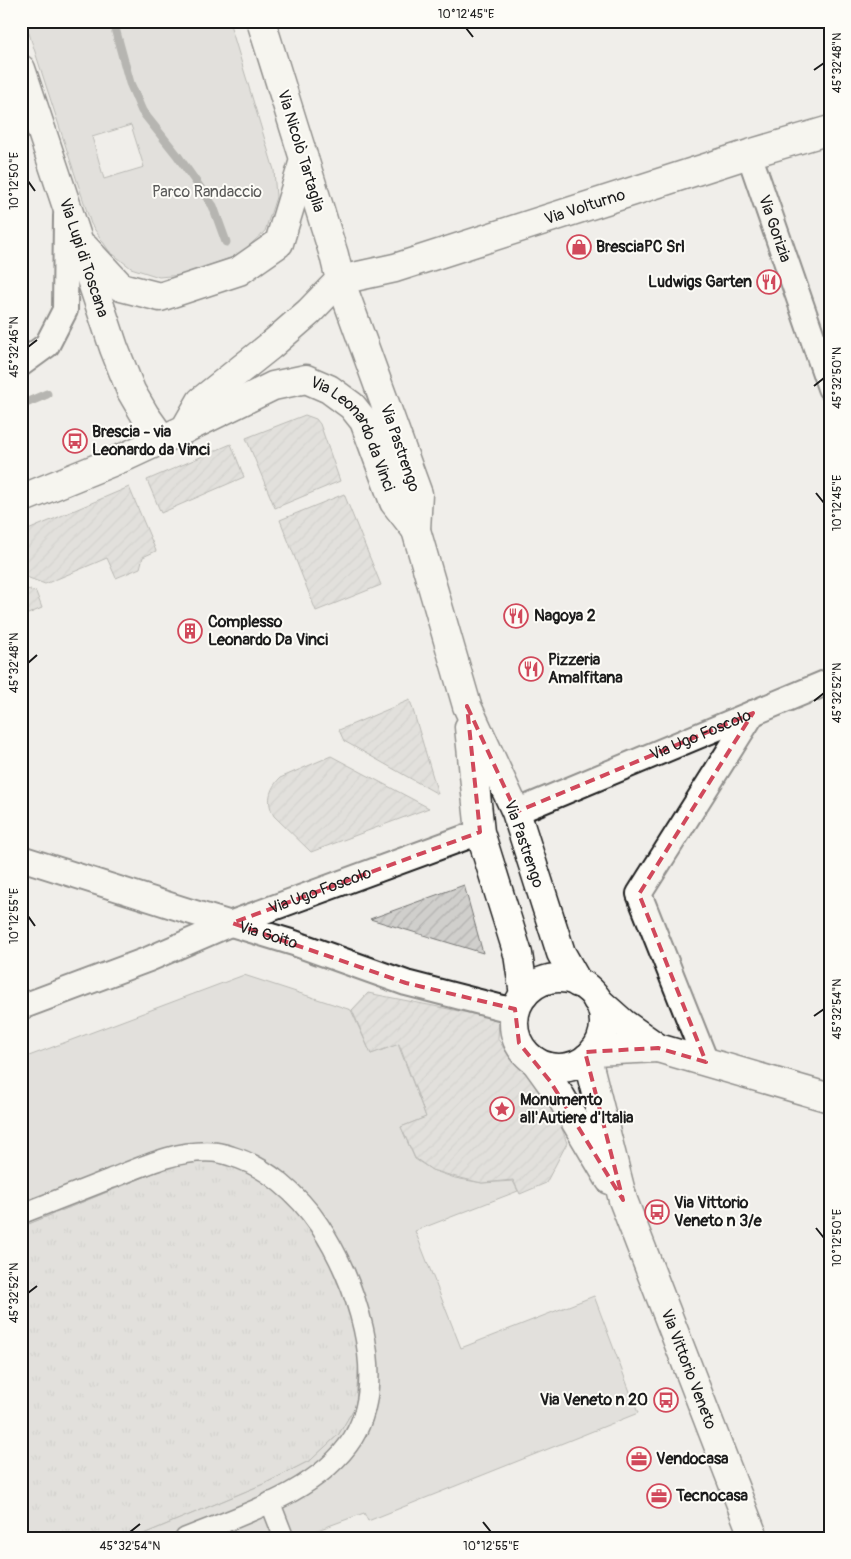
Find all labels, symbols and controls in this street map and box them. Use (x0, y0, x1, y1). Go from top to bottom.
text: 10°12'45"E (438, 7, 494, 22)
text: 45°32'48"N (830, 33, 845, 93)
street label: Via Nicolò Tartaglia (273, 87, 329, 215)
text: 10°12'50"E (7, 152, 22, 210)
park label: Parco Randaccio (152, 182, 262, 202)
street label: Via Volturno (542, 184, 628, 229)
street label: Via Gorizia (754, 192, 796, 265)
street label: Via Lupi di Toscana (55, 196, 113, 320)
shop icon: BresciaPC Srl (566, 234, 592, 260)
place label: BresciaPC Srl (596, 237, 685, 257)
restaurant icon: Ludwigs Garten (756, 269, 782, 295)
place label: Ludwigs Garten (648, 272, 752, 292)
text: 45°32'46"N (7, 316, 22, 378)
text: 45°32'50"N (830, 347, 845, 409)
street label: Via Leonardo da Vinci (307, 372, 399, 494)
street label: Via Pastrengo (376, 402, 424, 495)
place label: Brescia - via Leonardo da Vinci (92, 422, 210, 460)
bus stop icon: Brescia - via Leonardo da Vinci (62, 428, 88, 454)
text: 10°12'45"E (830, 475, 845, 531)
restaurant icon: Nagoya 2 (503, 603, 529, 629)
place label: Nagoya 2 (534, 606, 596, 626)
place label: Complesso Leonardo Da Vinci (208, 612, 328, 650)
building icon: Complesso Leonardo Da Vinci (177, 618, 203, 644)
text: 45°32'48"N (7, 633, 22, 693)
place label: Pizzeria Amalfitana (548, 650, 623, 688)
restaurant icon: Pizzeria Amalfitana (518, 656, 544, 682)
text: 45°32'52"N (830, 663, 845, 723)
street label: Via Ugo Foscolo (647, 705, 755, 765)
street label: Via Pastrengo (500, 798, 548, 891)
street label: Via Ugo Foscolo (266, 863, 375, 919)
text: 10°12'55"E (7, 888, 22, 944)
street label: Via Goito (236, 917, 300, 954)
text: 45°32'54"N (830, 979, 845, 1039)
place label: Monumento all'Autiere d'Italia (520, 1090, 634, 1128)
place icon: Monumento all'Autiere d'Italia (489, 1096, 515, 1122)
place label: Via Vittorio Veneto n 3/e (674, 1193, 763, 1231)
bus stop icon: Via Vittorio Veneto n 3/e (644, 1199, 670, 1225)
text: 10°12'50"E (830, 1209, 845, 1267)
text: 45°32'52"N (7, 1263, 22, 1323)
street label: Via Vittorio Veneto (656, 1306, 721, 1433)
bus stop icon: Via Veneto n 20 (653, 1387, 679, 1413)
place label: Via Veneto n 20 (540, 1390, 648, 1410)
office icon: Vendocasa (626, 1446, 652, 1472)
place label: Vendocasa (656, 1449, 729, 1469)
office icon: Tecnocasa (646, 1483, 672, 1509)
place label: Tecnocasa (675, 1486, 749, 1506)
text: 45°32'54"N (100, 1539, 160, 1554)
text: 10°12'55"E (463, 1539, 519, 1554)

